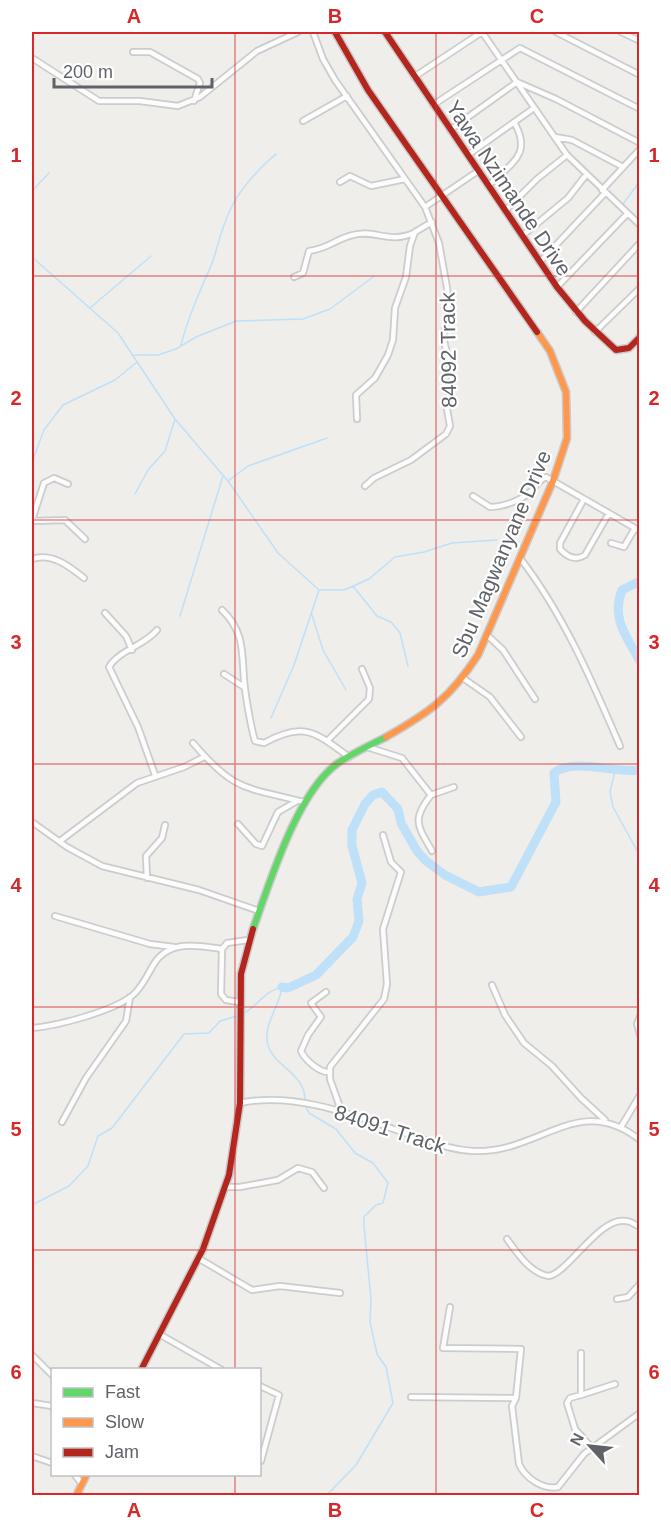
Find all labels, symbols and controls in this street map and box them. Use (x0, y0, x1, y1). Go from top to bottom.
text: A (127, 5, 141, 27)
text: B (328, 5, 342, 27)
text: C (530, 5, 544, 27)
scale bar (54, 51, 212, 89)
text: 200 m (63, 62, 113, 82)
street label: Yawa Nzimande Drive (442, 96, 576, 280)
text: 1 (10, 144, 22, 166)
text: 1 (648, 144, 660, 166)
street label: 84092 Track (435, 292, 461, 408)
text: 2 (10, 387, 22, 409)
text: 2 (648, 387, 660, 409)
street label: Sbu Magwanyane Drive (447, 447, 555, 661)
text: 3 (10, 631, 22, 653)
text: 3 (648, 631, 660, 653)
text: 4 (10, 874, 22, 896)
text: 4 (648, 874, 660, 896)
street label: 84091 Track (331, 1100, 449, 1158)
text: 5 (10, 1118, 22, 1140)
text: 5 (648, 1118, 660, 1140)
text: 6 (10, 1361, 22, 1383)
text: 6 (648, 1361, 660, 1383)
legend (51, 1368, 261, 1476)
text: Fast (105, 1382, 140, 1402)
text: Slow (105, 1412, 145, 1432)
north arrow (560, 1416, 620, 1476)
text: N (567, 1430, 587, 1448)
text: Jam (105, 1442, 139, 1462)
text: A (127, 1499, 141, 1521)
text: B (328, 1499, 342, 1521)
text: C (530, 1499, 544, 1521)

